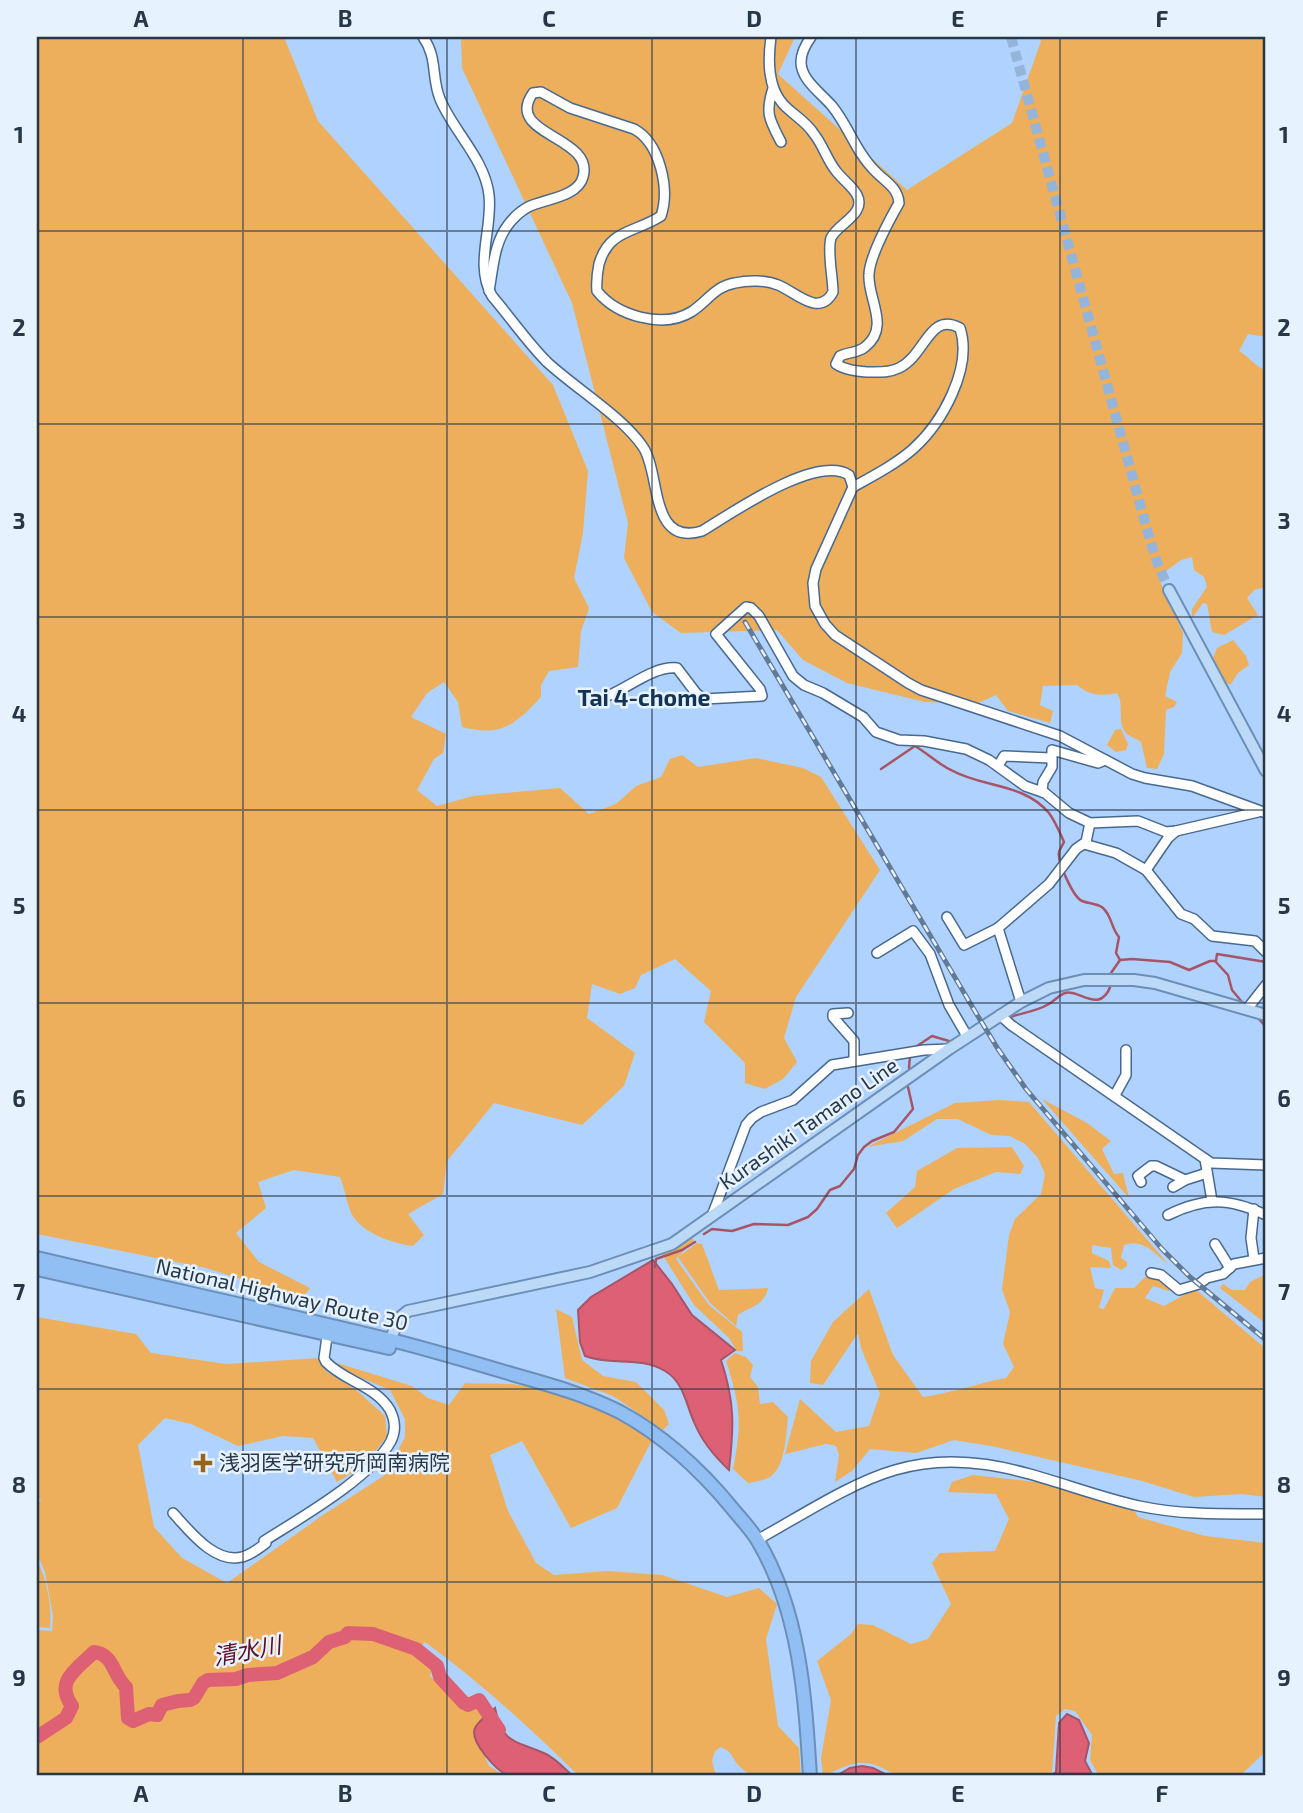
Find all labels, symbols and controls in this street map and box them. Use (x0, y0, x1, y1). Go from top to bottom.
text: A (133, 4, 149, 32)
text: B (338, 4, 352, 32)
text: C (542, 4, 556, 32)
text: D (746, 4, 762, 32)
text: E (951, 4, 965, 32)
text: F (1156, 4, 1169, 32)
text: 1 (14, 120, 24, 148)
text: 1 (1279, 120, 1289, 148)
text: 2 (12, 313, 26, 341)
text: 2 (1277, 313, 1291, 341)
text: 3 (12, 506, 26, 534)
text: 3 (1277, 506, 1291, 534)
district label: Tai 4-chome (578, 683, 710, 711)
text: 4 (12, 699, 26, 727)
text: 4 (1277, 699, 1291, 727)
text: 5 (13, 891, 25, 919)
text: 5 (1278, 891, 1290, 919)
street label: Kurashiki Tamano Line (714, 1052, 902, 1194)
text: 6 (12, 1084, 26, 1112)
text: 6 (1277, 1084, 1291, 1112)
street label: National Highway Route 30 (154, 1252, 411, 1335)
text: 7 (13, 1277, 25, 1305)
text: 7 (1278, 1277, 1290, 1305)
place label: 浅羽医学研究所岡南病院 (219, 1449, 450, 1474)
marker: 浅羽医学研究所岡南病院 (193, 1453, 213, 1473)
text: 8 (12, 1470, 26, 1498)
text: 8 (1277, 1470, 1291, 1498)
water label: 清水川 (210, 1629, 286, 1670)
text: 9 (12, 1663, 26, 1691)
text: 9 (1277, 1663, 1291, 1691)
text: A (133, 1779, 149, 1807)
text: B (338, 1779, 352, 1807)
text: C (542, 1779, 556, 1807)
text: D (746, 1779, 762, 1807)
text: E (951, 1779, 965, 1807)
text: F (1156, 1779, 1169, 1807)

